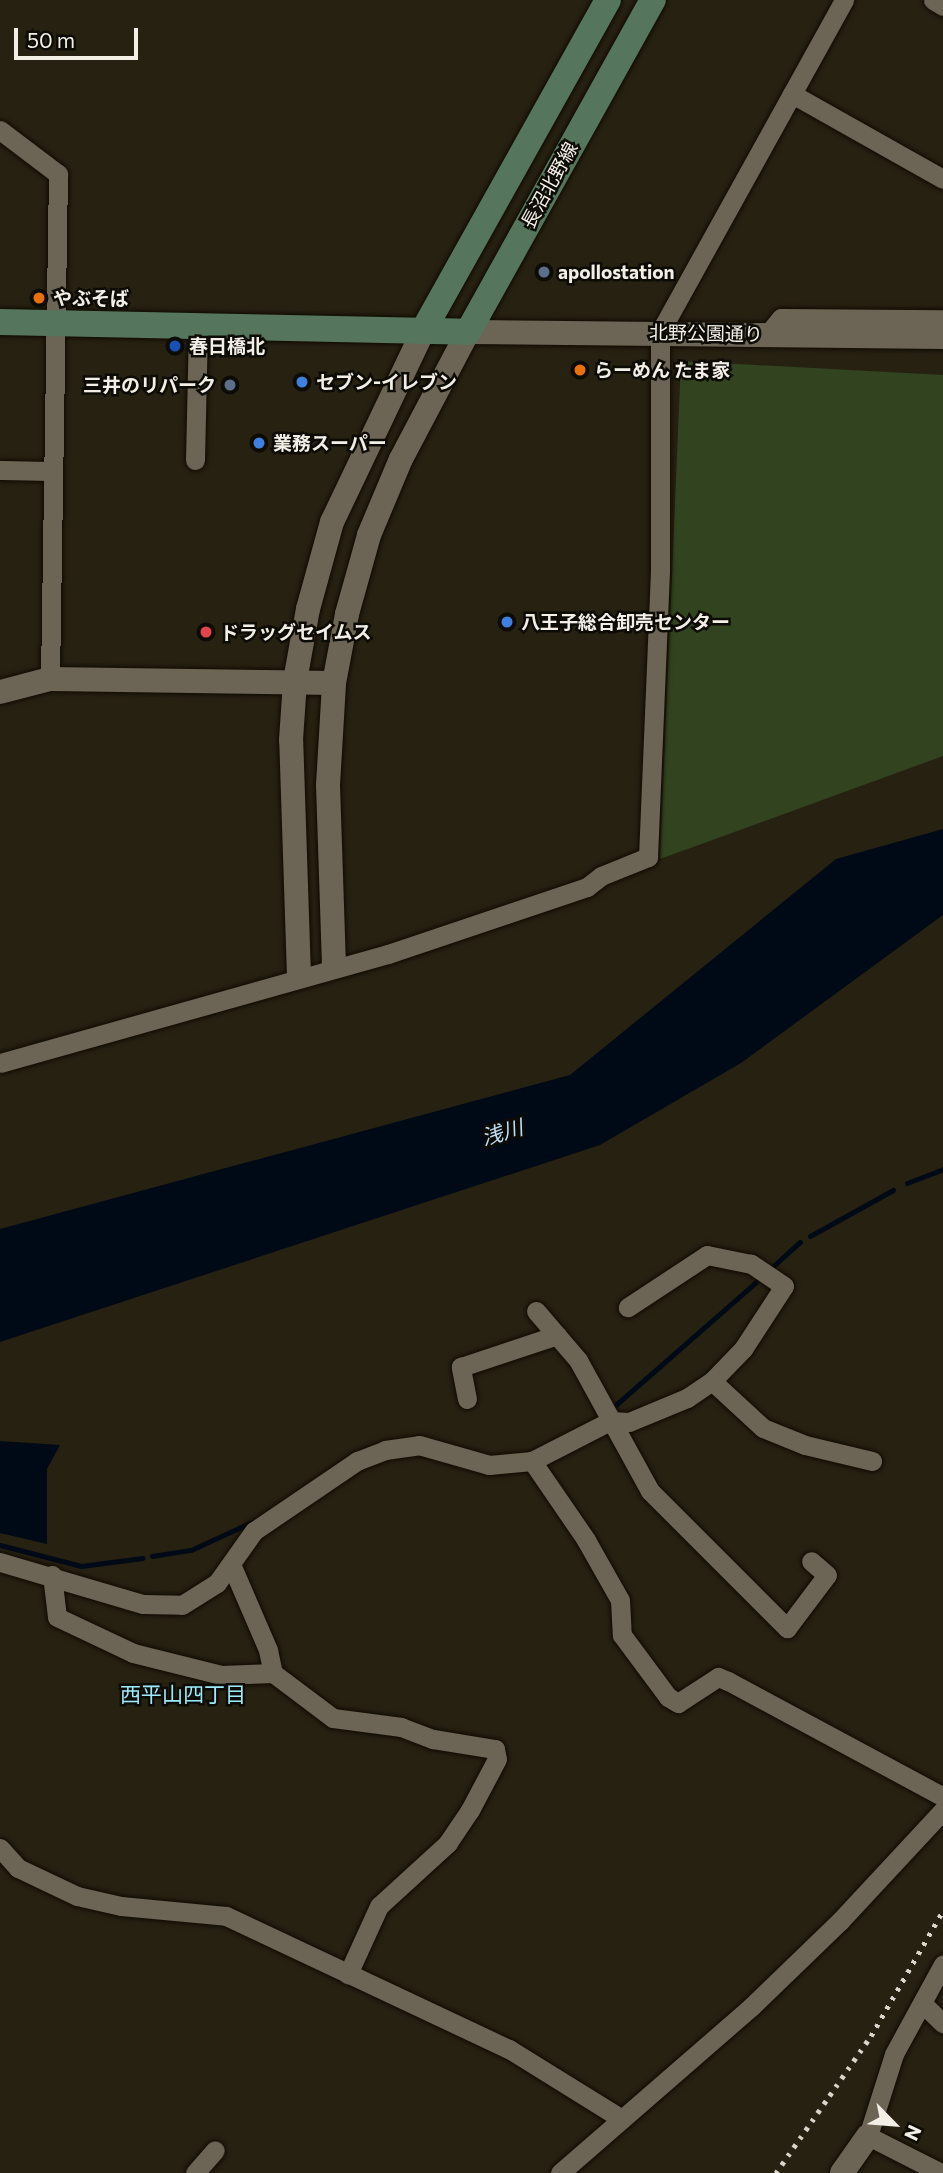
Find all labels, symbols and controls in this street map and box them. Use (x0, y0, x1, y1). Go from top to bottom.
scale bar (18, 14, 142, 58)
text: 50 m (27, 27, 75, 52)
street label: 長沼北野線 (516, 138, 582, 232)
place label: apollostation (558, 261, 675, 283)
marker: apollostation (536, 264, 552, 280)
place label: やぶそば (53, 287, 129, 309)
marker: やぶそば (31, 290, 47, 306)
street label: 北野公園通り (649, 321, 763, 345)
place label: 春日橋北 (189, 335, 265, 357)
marker: 春日橋北 (167, 338, 183, 354)
place label: らーめん たま家 (594, 359, 731, 381)
marker: らーめん たま家 (572, 362, 588, 378)
place label: セブン-イレブン (316, 371, 457, 393)
place label: 三井のリパーク (83, 374, 216, 396)
marker: セブン-イレブン (294, 374, 310, 390)
marker: 三井のリパーク (222, 377, 238, 393)
place label: 業務スーパー (273, 432, 387, 454)
marker: 業務スーパー (251, 435, 267, 451)
place label: 八王子総合卸売センター (521, 611, 730, 633)
marker: 八王子総合卸売センター (499, 614, 515, 630)
place label: ドラッグセイムス (220, 621, 372, 643)
marker: ドラッグセイムス (198, 624, 214, 640)
water label: 浅川 (478, 1114, 526, 1150)
district label: 西平山四丁目 (120, 1681, 246, 1707)
north arrow (859, 2089, 929, 2159)
text: N (900, 2122, 927, 2144)

